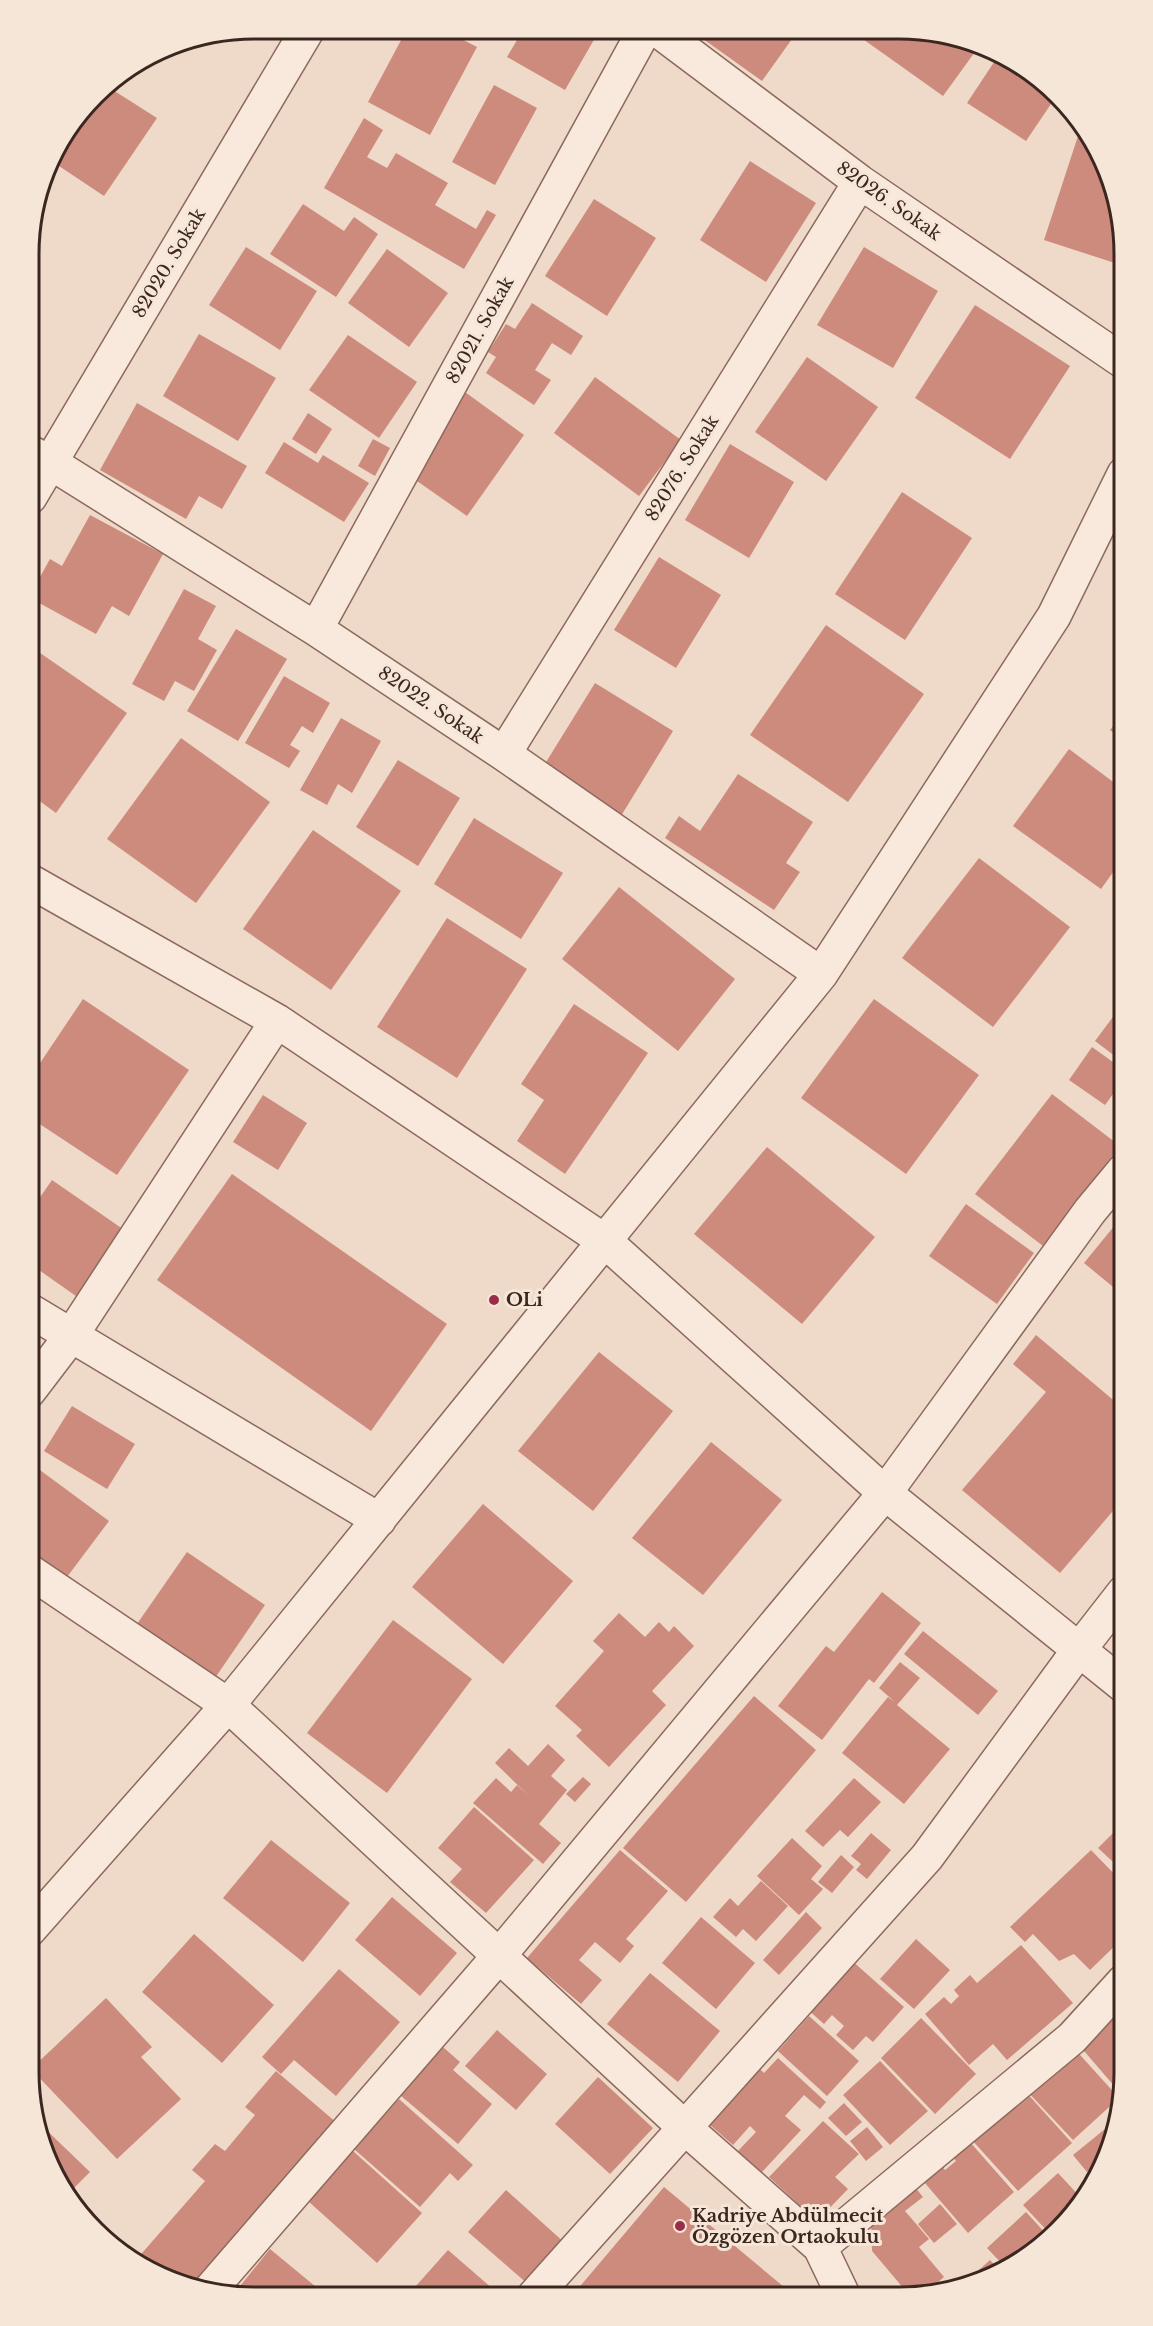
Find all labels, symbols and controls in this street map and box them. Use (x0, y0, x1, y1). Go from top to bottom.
street label: 82026. Sokak (832, 157, 946, 245)
street label: 82020. Sokak (128, 204, 210, 322)
street label: 82021. Sokak (441, 272, 519, 388)
street label: 82076. Sokak (641, 411, 723, 525)
street label: 82022. Sokak (374, 662, 488, 748)
place label: OLi (506, 1289, 543, 1311)
marker: OLi (487, 1293, 501, 1307)
place label: Kadriye Abdülmecit Özgözen Ortaokulu (692, 2205, 883, 2248)
marker: Kadriye Abdülmecit Özgözen Ortaokulu (673, 2219, 687, 2233)

